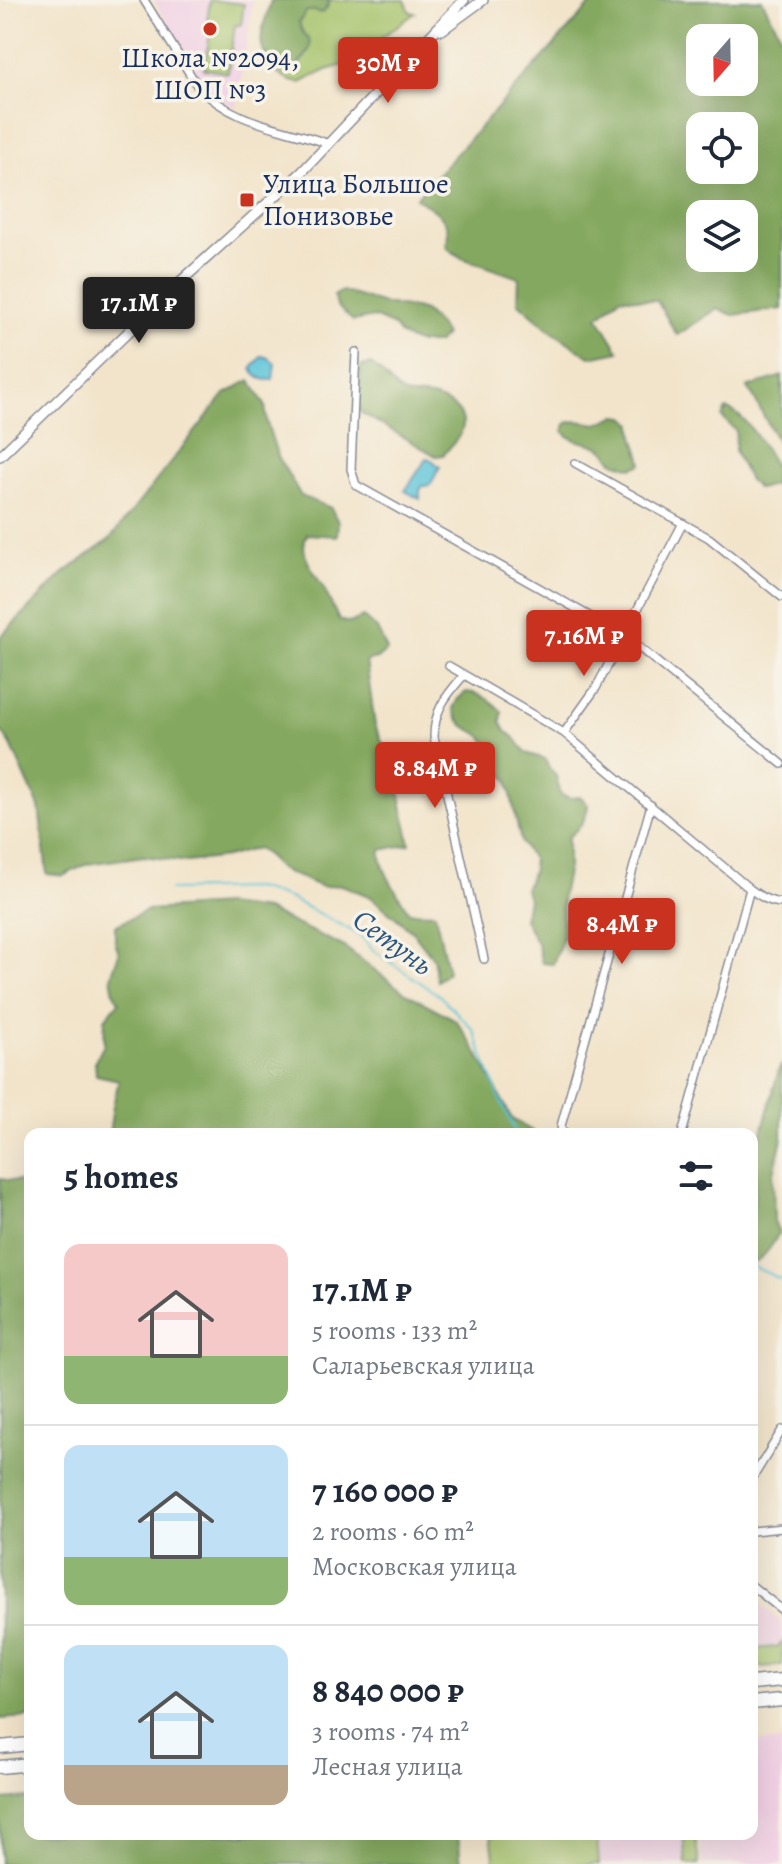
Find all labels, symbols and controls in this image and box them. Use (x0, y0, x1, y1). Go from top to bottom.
marker: Школа №2094, ШОП №3 (201, 20, 219, 38)
north arrow (686, 24, 758, 96)
map controls (686, 24, 758, 272)
pin: 30M ₽ (332, 37, 444, 105)
place label: Школа №2094, ШОП №3 (121, 39, 299, 109)
text: 30M ₽ (356, 45, 420, 80)
button: locate (686, 112, 758, 184)
place label: Улица Большое Понизовье (263, 165, 449, 235)
marker: Улица Большое Понизовье (238, 191, 256, 209)
button: layers (686, 200, 758, 272)
pin: 17.1M ₽ (65, 277, 213, 345)
text: 17.1M ₽ (101, 285, 177, 320)
pin: 7.16M ₽ (510, 610, 658, 678)
text: 7.16M ₽ (544, 618, 624, 653)
pin: 8.84M ₽ (361, 742, 509, 810)
text: 8.84M ₽ (393, 750, 477, 785)
pin: 8.4M ₽ (557, 898, 687, 966)
water label: Сетунь (345, 899, 441, 985)
text: 8.4M ₽ (586, 906, 658, 941)
text: 5 homes (64, 1153, 179, 1200)
icon: filters (674, 1154, 718, 1198)
text: 17.1M ₽ (312, 1266, 412, 1313)
icon: home (128, 1276, 224, 1372)
text: 5 rooms · 133 m² (312, 1313, 477, 1348)
text: Саларьевская улица (312, 1348, 535, 1383)
text: 7 160 000 ₽ (312, 1467, 458, 1514)
icon: home (128, 1477, 224, 1573)
text: 2 rooms · 60 m² (312, 1514, 474, 1549)
text: Московская улица (312, 1549, 517, 1584)
text: 8 840 000 ₽ (312, 1667, 464, 1714)
icon: home (128, 1677, 224, 1773)
text: 3 rooms · 74 m² (312, 1714, 469, 1749)
text: Лесная улица (312, 1749, 463, 1784)

